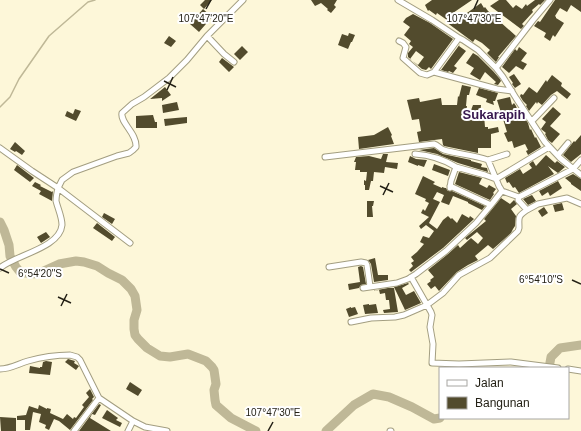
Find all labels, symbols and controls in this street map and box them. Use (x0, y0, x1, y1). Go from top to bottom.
text: 107°47'20"E (178, 13, 234, 24)
text: 107°47'30"E (446, 13, 502, 24)
district label: Sukarapih (463, 107, 525, 122)
text: 6°54'20"S (18, 268, 62, 279)
text: 6°54'10"S (519, 274, 563, 285)
legend (439, 367, 569, 419)
text: Jalan (475, 376, 504, 390)
text: Bangunan (475, 396, 530, 410)
text: 107°47'30"E (245, 407, 301, 418)

